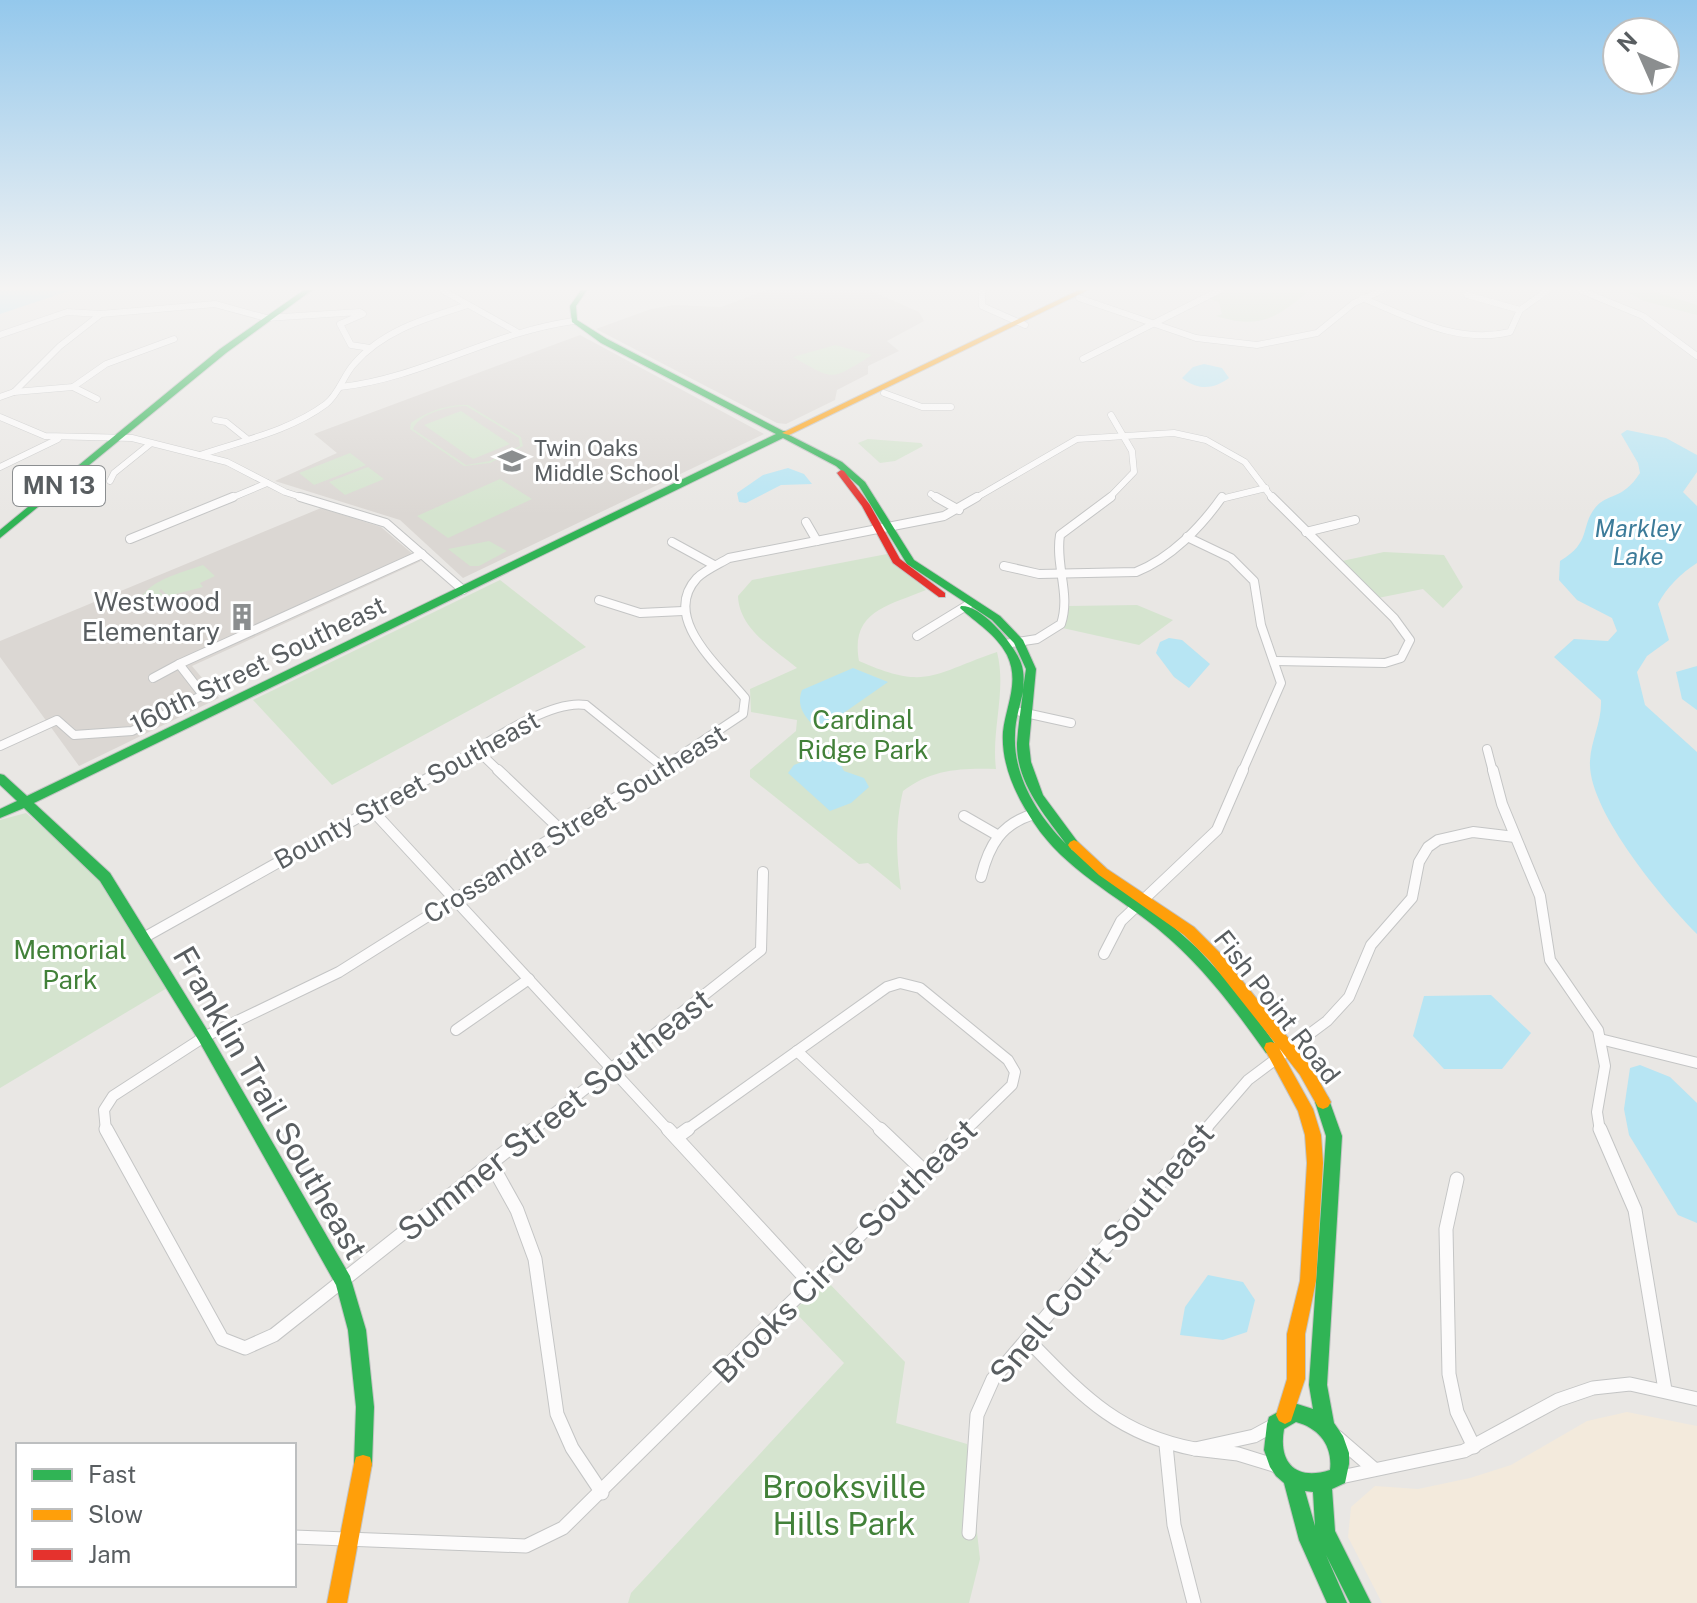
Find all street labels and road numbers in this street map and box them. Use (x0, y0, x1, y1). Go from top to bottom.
road number: MN 13 (13, 466, 105, 506)
street label: 160th Street Southeast (125, 589, 391, 740)
street label: Bounty Street Southeast (269, 704, 545, 875)
street label: Crossandra Street Southeast (418, 718, 732, 930)
street label: Fish Point Road (1208, 924, 1347, 1090)
street label: Franklin Trail Southeast (166, 940, 375, 1266)
street label: Summer Street Southeast (390, 981, 719, 1249)
street label: Brooks Circle Southeast (705, 1111, 984, 1390)
street label: Snell Court Southeast (982, 1115, 1221, 1390)

